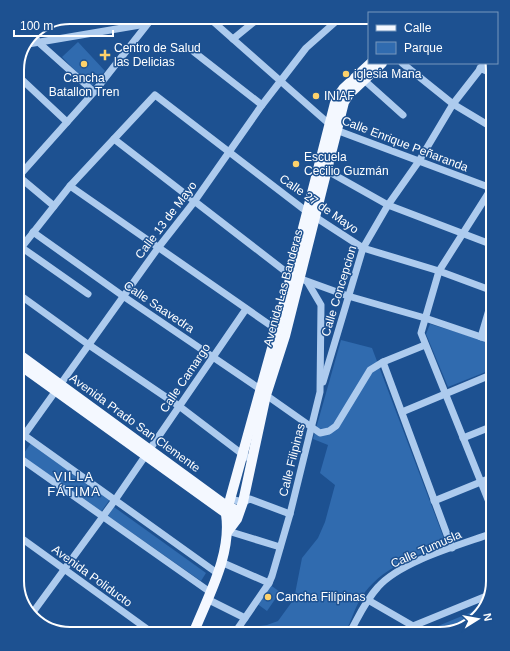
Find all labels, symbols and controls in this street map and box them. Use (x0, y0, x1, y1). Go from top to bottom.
scale bar (14, 12, 113, 38)
legend (368, 12, 498, 64)
text: 100 m (20, 19, 53, 33)
text: Calle (404, 21, 432, 35)
place label: Centro de Salud las Delicias (114, 41, 201, 69)
text: Parque (404, 41, 443, 55)
marker: Centro de Salud las Delicias (99, 49, 111, 61)
marker: Cancha Batallon Tren (79, 59, 89, 69)
place label: iglesia Mana (354, 67, 422, 81)
marker: iglesia Mana (341, 69, 351, 79)
place label: Cancha Batallon Tren (49, 71, 119, 99)
place label: INIAF (324, 89, 355, 103)
marker: INIAF (311, 91, 321, 101)
street label: Calle Enrique Peñaranda (340, 113, 470, 175)
place label: Escuela Cecilio Guzmán (304, 150, 389, 178)
marker: Escuela Cecilio Guzmán (291, 159, 301, 169)
street label: Calle 27 de Mayo (277, 171, 362, 237)
street label: Calle 13 de Mayo (132, 178, 200, 262)
street label: Avenida Las Banderas (261, 228, 305, 348)
street label: Calle Concepcion (319, 244, 359, 338)
street label: Calle Saavedra (121, 278, 197, 336)
street label: Calle Camargo (157, 341, 213, 415)
street label: Avenida Prado San Clemente (67, 371, 203, 475)
street label: Calle Filipinas (276, 422, 308, 498)
district label: VILLA FÁTIMA (47, 469, 101, 499)
street label: Calle Tumusla (388, 527, 464, 571)
street label: Avenida Poliducto (49, 542, 135, 610)
place label: Cancha Filípinas (276, 590, 365, 604)
marker: Cancha Filípinas (263, 592, 273, 602)
north arrow (458, 599, 498, 639)
text: N (481, 612, 494, 622)

